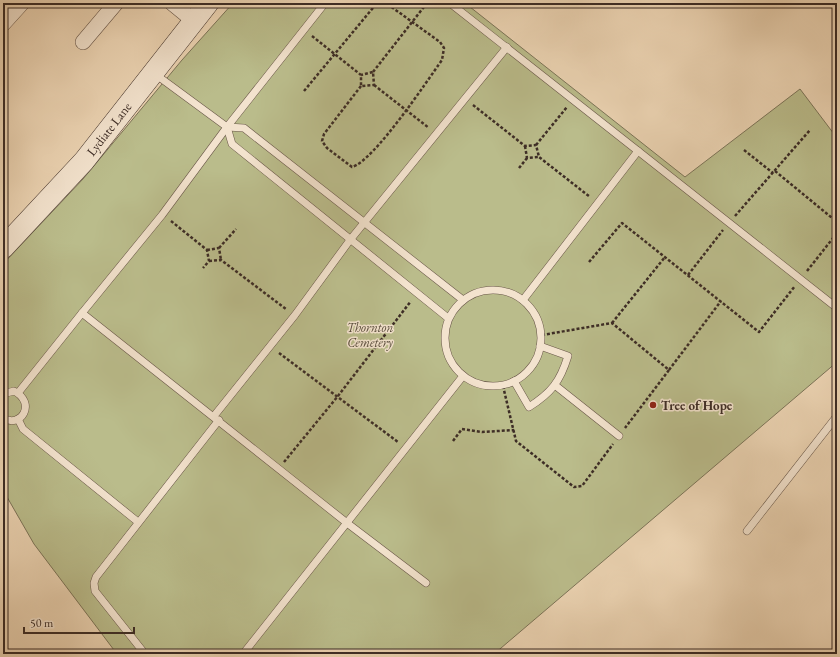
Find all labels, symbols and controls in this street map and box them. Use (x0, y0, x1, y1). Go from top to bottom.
street label: Lydiate Lane (83, 99, 135, 159)
park label: Thornton Cemetery (347, 319, 394, 351)
place label: Tree of Hope (661, 397, 733, 414)
marker: Tree of Hope (648, 400, 658, 410)
scale bar (24, 609, 134, 635)
text: 50 m (30, 615, 54, 631)

